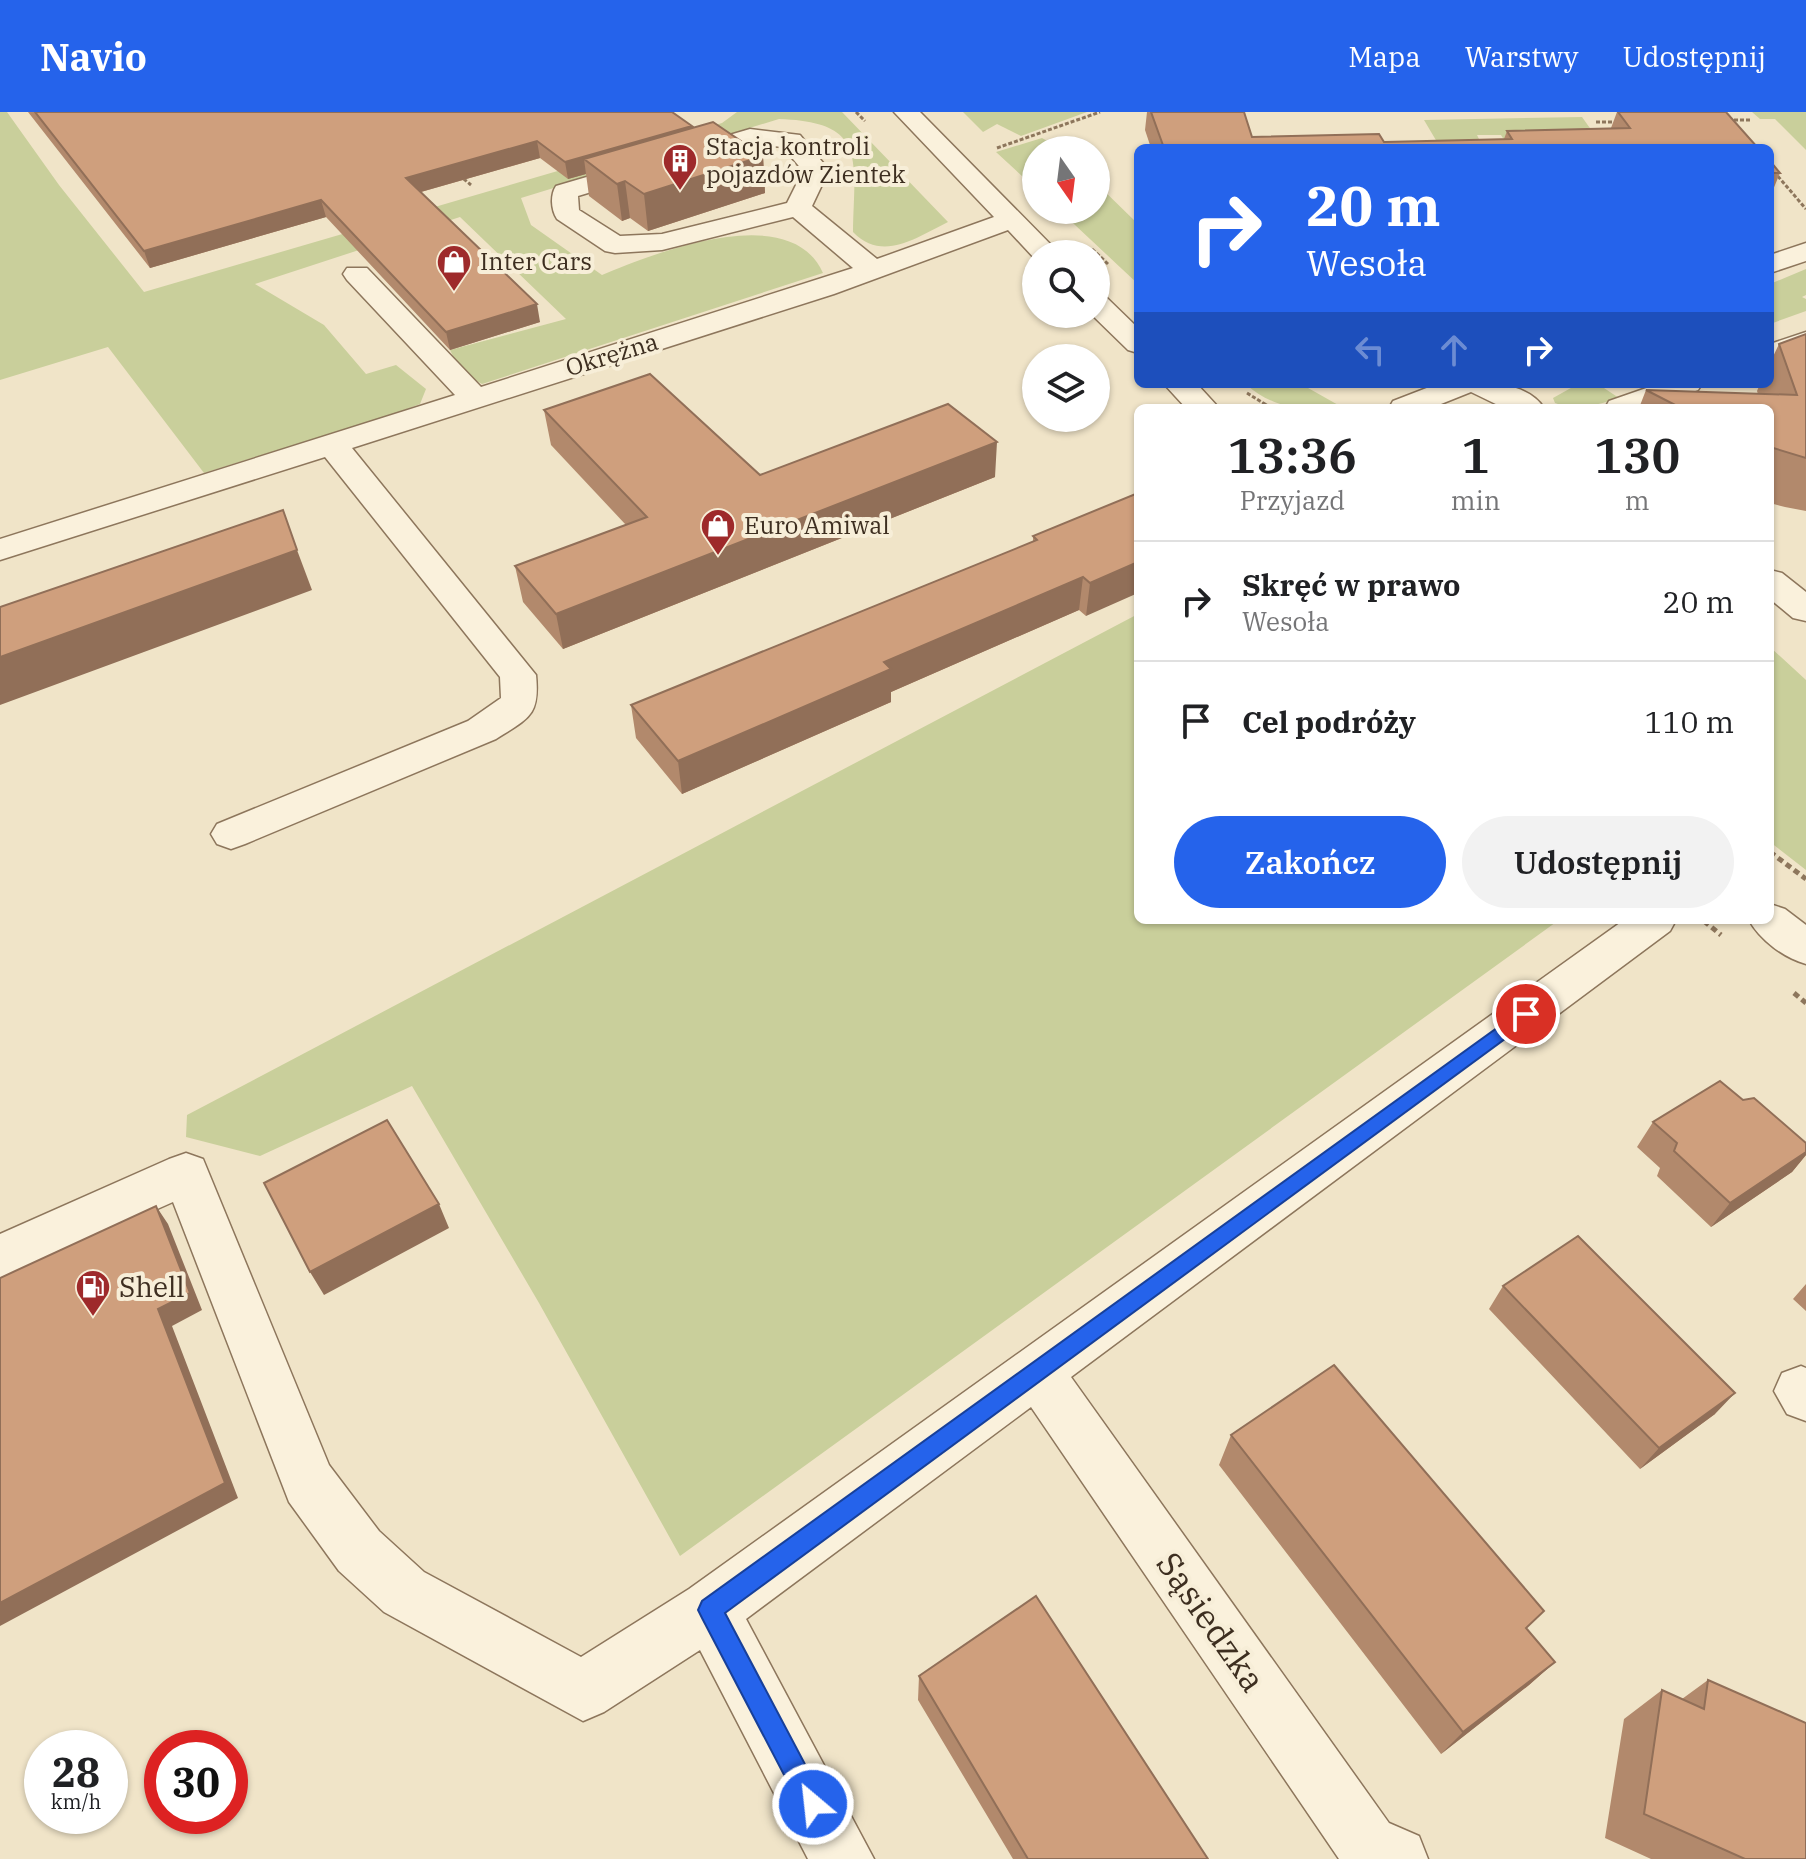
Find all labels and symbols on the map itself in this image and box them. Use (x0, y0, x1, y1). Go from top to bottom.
place label: Stacja kontroli pojazdów Zientek (706, 130, 905, 190)
north arrow (1022, 136, 1110, 224)
building icon: Stacja kontroli pojazdów Zientek (661, 142, 699, 192)
shop icon: Inter Cars (435, 243, 473, 293)
place label: Inter Cars (480, 245, 592, 277)
street label: Okrężna (562, 325, 662, 383)
shop icon: Euro Amiwal (699, 507, 737, 557)
place label: Euro Amiwal (744, 509, 890, 541)
pin (1492, 980, 1560, 1048)
fuel station icon: Shell (74, 1268, 112, 1318)
place label: Shell (119, 1268, 185, 1305)
street label: Sąsiedzka (1148, 1543, 1276, 1700)
speed limit sign: 30 (144, 1730, 248, 1834)
position arrow (771, 1762, 855, 1846)

